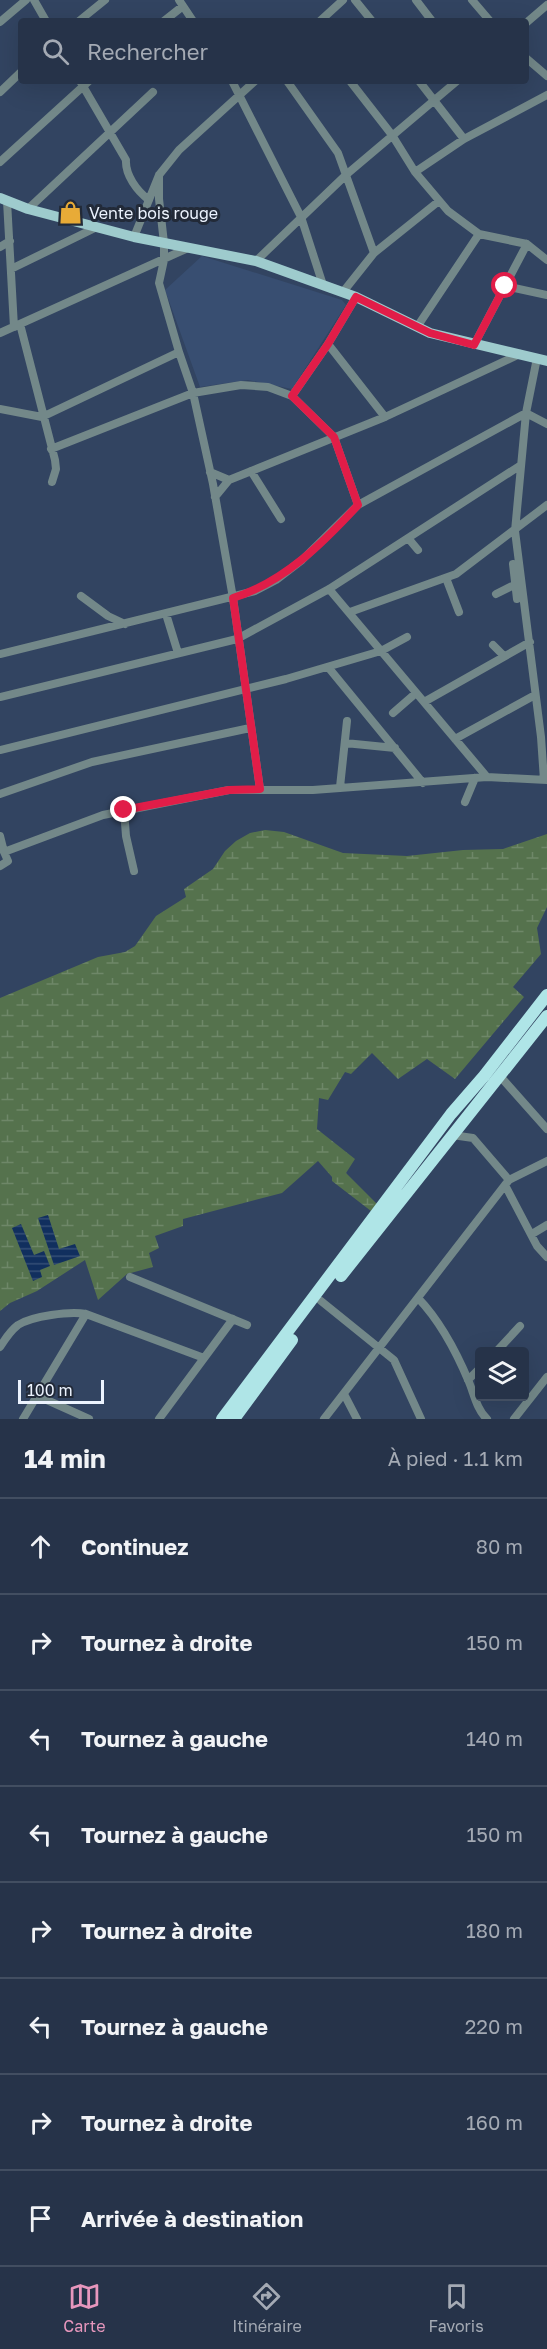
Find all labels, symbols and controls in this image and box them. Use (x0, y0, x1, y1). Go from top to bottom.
search box (18, 18, 529, 84)
icon: search (39, 35, 72, 68)
text: Rechercher (87, 38, 208, 65)
shop icon: Vente bois rouge (58, 200, 84, 226)
place label: Vente bois rouge (89, 203, 218, 223)
route start (491, 272, 517, 298)
route end (110, 796, 136, 822)
map controls (475, 1347, 529, 1401)
button: layers (475, 1347, 529, 1401)
scale bar (18, 1377, 104, 1404)
text: 100 m (27, 1380, 73, 1400)
text: 14 min (24, 1443, 106, 1474)
text: À pied · 1.1 km (388, 1446, 523, 1470)
icon: ahead (24, 1530, 57, 1563)
text: Continuez (81, 1533, 188, 1560)
text: 80 m (476, 1534, 523, 1558)
icon: right (24, 1626, 57, 1659)
text: Tournez à droite (81, 1629, 252, 1656)
text: 150 m (467, 1630, 523, 1654)
icon: left (24, 1722, 57, 1755)
text: Tournez à gauche (81, 1725, 268, 1752)
text: 140 m (466, 1726, 523, 1750)
icon: left (24, 1818, 57, 1851)
text: Tournez à gauche (81, 1821, 268, 1848)
text: 150 m (467, 1822, 523, 1846)
icon: right (24, 1914, 57, 1947)
text: Tournez à droite (81, 1917, 252, 1944)
text: 180 m (466, 1918, 523, 1942)
icon: left (24, 2010, 57, 2043)
text: Tournez à gauche (81, 2013, 268, 2040)
text: 220 m (465, 2014, 523, 2038)
icon: right (24, 2106, 57, 2139)
text: Tournez à droite (81, 2109, 252, 2136)
text: 160 m (466, 2110, 523, 2134)
icon: arrive (24, 2202, 57, 2235)
text: Arrivée à destination (81, 2205, 303, 2232)
tab: Carte (63, 2280, 106, 2336)
tab: Itinéraire (232, 2280, 302, 2336)
tab: Favoris (428, 2280, 484, 2336)

